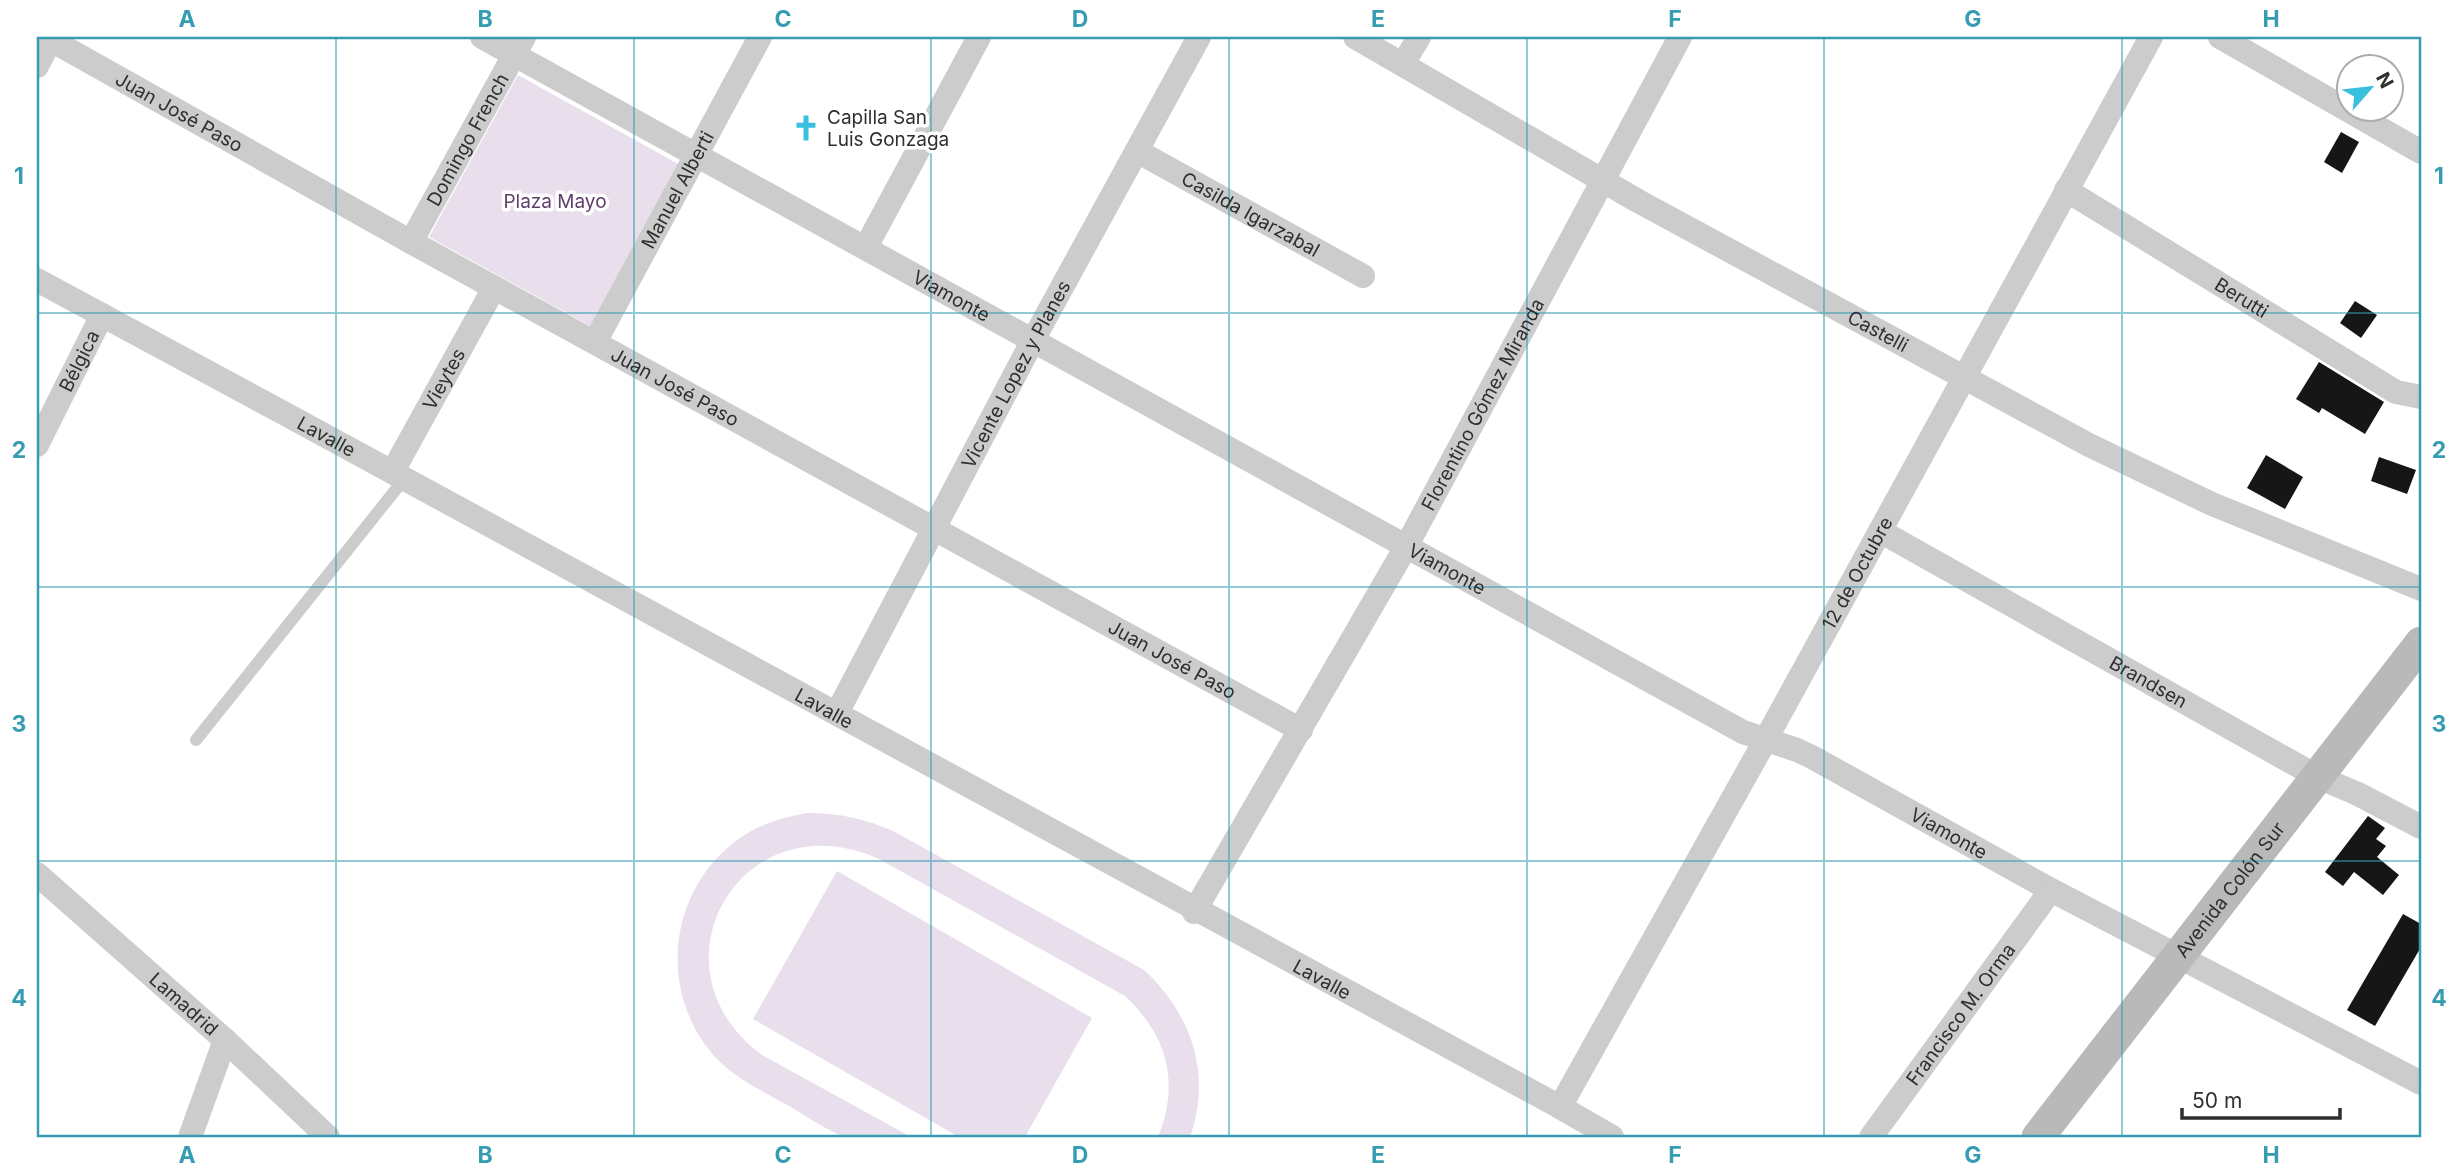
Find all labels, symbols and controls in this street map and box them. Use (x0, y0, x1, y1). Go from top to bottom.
text: A (178, 5, 196, 33)
text: B (477, 5, 493, 33)
text: C (774, 5, 792, 33)
text: D (1072, 5, 1088, 33)
text: E (1371, 5, 1385, 33)
text: F (1668, 5, 1682, 33)
text: G (1964, 5, 1982, 33)
text: H (2262, 5, 2280, 33)
north arrow (2336, 52, 2406, 122)
street label: Juan José Paso (111, 68, 247, 157)
text: N (2371, 68, 2398, 92)
street label: Domingo French (422, 69, 514, 210)
place label: Capilla San Luis Gonzaga (827, 106, 949, 151)
church icon: Capilla San Luis Gonzaga (791, 113, 821, 143)
street label: Manuel Alberti (637, 127, 719, 253)
text: 1 (14, 162, 24, 190)
text: 1 (2434, 162, 2444, 190)
street label: Casilda Igarzabal (1177, 167, 1324, 262)
park label: Plaza Mayo (503, 190, 607, 213)
street label: Viamonte (908, 266, 994, 327)
street label: Berutti (2210, 273, 2272, 323)
street label: Vicente Lopez y Planes (957, 276, 1076, 472)
street label: Florentino Gómez Miranda (1417, 295, 1549, 515)
street label: Castelli (1844, 306, 1912, 357)
street label: Bélgica (54, 326, 105, 396)
street label: Juan José Paso (607, 343, 743, 432)
street label: Vieytes (418, 345, 470, 414)
street label: Lavalle (293, 412, 359, 462)
text: 2 (12, 436, 26, 464)
text: 2 (2432, 436, 2446, 464)
street label: 12 de Octubre (1817, 513, 1898, 634)
street label: Viamonte (1404, 539, 1490, 600)
street label: Juan José Paso (1104, 616, 1240, 704)
street label: Brandsen (2105, 651, 2191, 713)
street label: Lavalle (791, 683, 857, 734)
text: 3 (12, 710, 26, 738)
text: 3 (2432, 710, 2446, 738)
street label: Viamonte (1906, 803, 1991, 864)
street label: Avenida Colón Sur (2170, 818, 2290, 962)
street label: Francisco M. Orma (1902, 939, 2020, 1090)
street label: Lavalle (1289, 955, 1355, 1005)
street label: Lamadrid (144, 968, 223, 1041)
text: 4 (11, 984, 27, 1012)
text: 4 (2431, 984, 2447, 1012)
scale bar (2182, 1076, 2339, 1120)
text: 50 m (2192, 1088, 2242, 1113)
text: A (178, 1141, 196, 1169)
text: B (477, 1141, 493, 1169)
text: C (774, 1141, 792, 1169)
text: D (1072, 1141, 1088, 1169)
text: E (1371, 1141, 1385, 1169)
text: F (1668, 1141, 1682, 1169)
text: G (1964, 1141, 1982, 1169)
text: H (2262, 1141, 2280, 1169)

